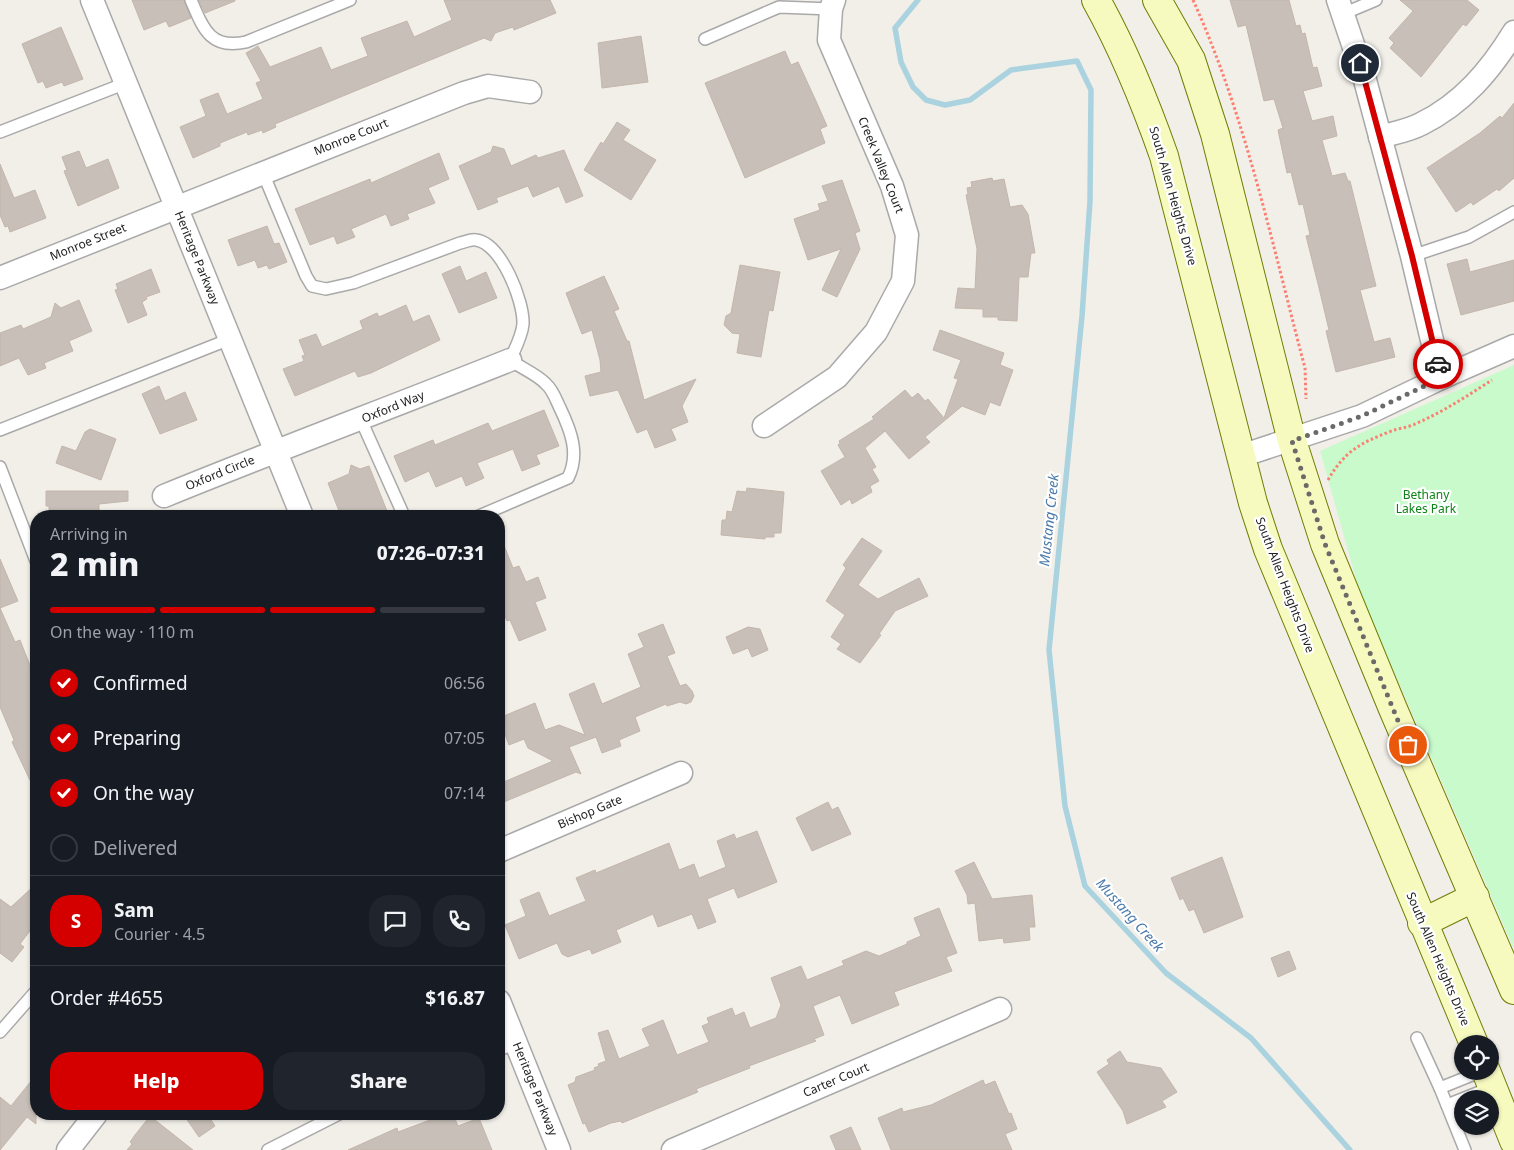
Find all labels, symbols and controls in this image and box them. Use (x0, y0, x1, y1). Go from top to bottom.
pin (1339, 42, 1381, 84)
icon: home (1346, 49, 1374, 77)
street label: Monroe Court (311, 114, 391, 159)
street label: Creek Valley Court (854, 114, 909, 216)
street label: South Allen Heights Drive (1146, 124, 1202, 268)
street label: Heritage Parkway (171, 208, 224, 308)
street label: Monroe Street (47, 218, 129, 265)
courier (1413, 339, 1463, 389)
icon: car (1424, 350, 1452, 378)
street label: Oxford Way (359, 386, 427, 427)
street label: Oxford Circle (183, 451, 257, 494)
water label: Mustang Creek (1034, 472, 1063, 567)
park label: Bethany Lakes Park (1396, 486, 1457, 517)
street label: South Allen Heights Drive (1252, 515, 1319, 655)
text: Arriving in (50, 523, 128, 545)
text: 07:26–07:31 (377, 540, 485, 566)
text: 2 min (50, 542, 139, 585)
text: On the way · 110 m (50, 621, 194, 643)
icon: check (50, 669, 78, 697)
text: Confirmed (93, 670, 188, 696)
text: 06:56 (444, 672, 485, 694)
icon: check (50, 724, 78, 752)
pin (1387, 724, 1429, 766)
text: Preparing (93, 725, 181, 751)
text: 07:05 (444, 727, 485, 749)
icon: bag (1394, 731, 1422, 759)
icon: check (50, 779, 78, 807)
text: On the way (93, 780, 194, 806)
text: 07:14 (444, 782, 485, 804)
street label: Bishop Gate (555, 790, 625, 833)
text: Delivered (93, 835, 178, 861)
water label: Mustang Creek (1092, 874, 1169, 956)
street label: South Allen Heights Drive (1403, 889, 1474, 1028)
button: chat (369, 895, 421, 947)
button: phone (433, 895, 485, 947)
text: Sam (114, 897, 154, 923)
text: S (71, 908, 81, 934)
text: Courier · 4.5 (114, 923, 205, 945)
text: Order #4655 (50, 985, 163, 1011)
text: $16.87 (425, 985, 485, 1011)
map controls (1454, 1035, 1499, 1135)
button: locate (1454, 1035, 1499, 1080)
street label: Heritage Parkway (509, 1039, 562, 1139)
button: Help (50, 1052, 263, 1110)
button: Share (273, 1052, 485, 1110)
street label: Carter Court (800, 1058, 872, 1101)
button: layers (1454, 1090, 1499, 1135)

